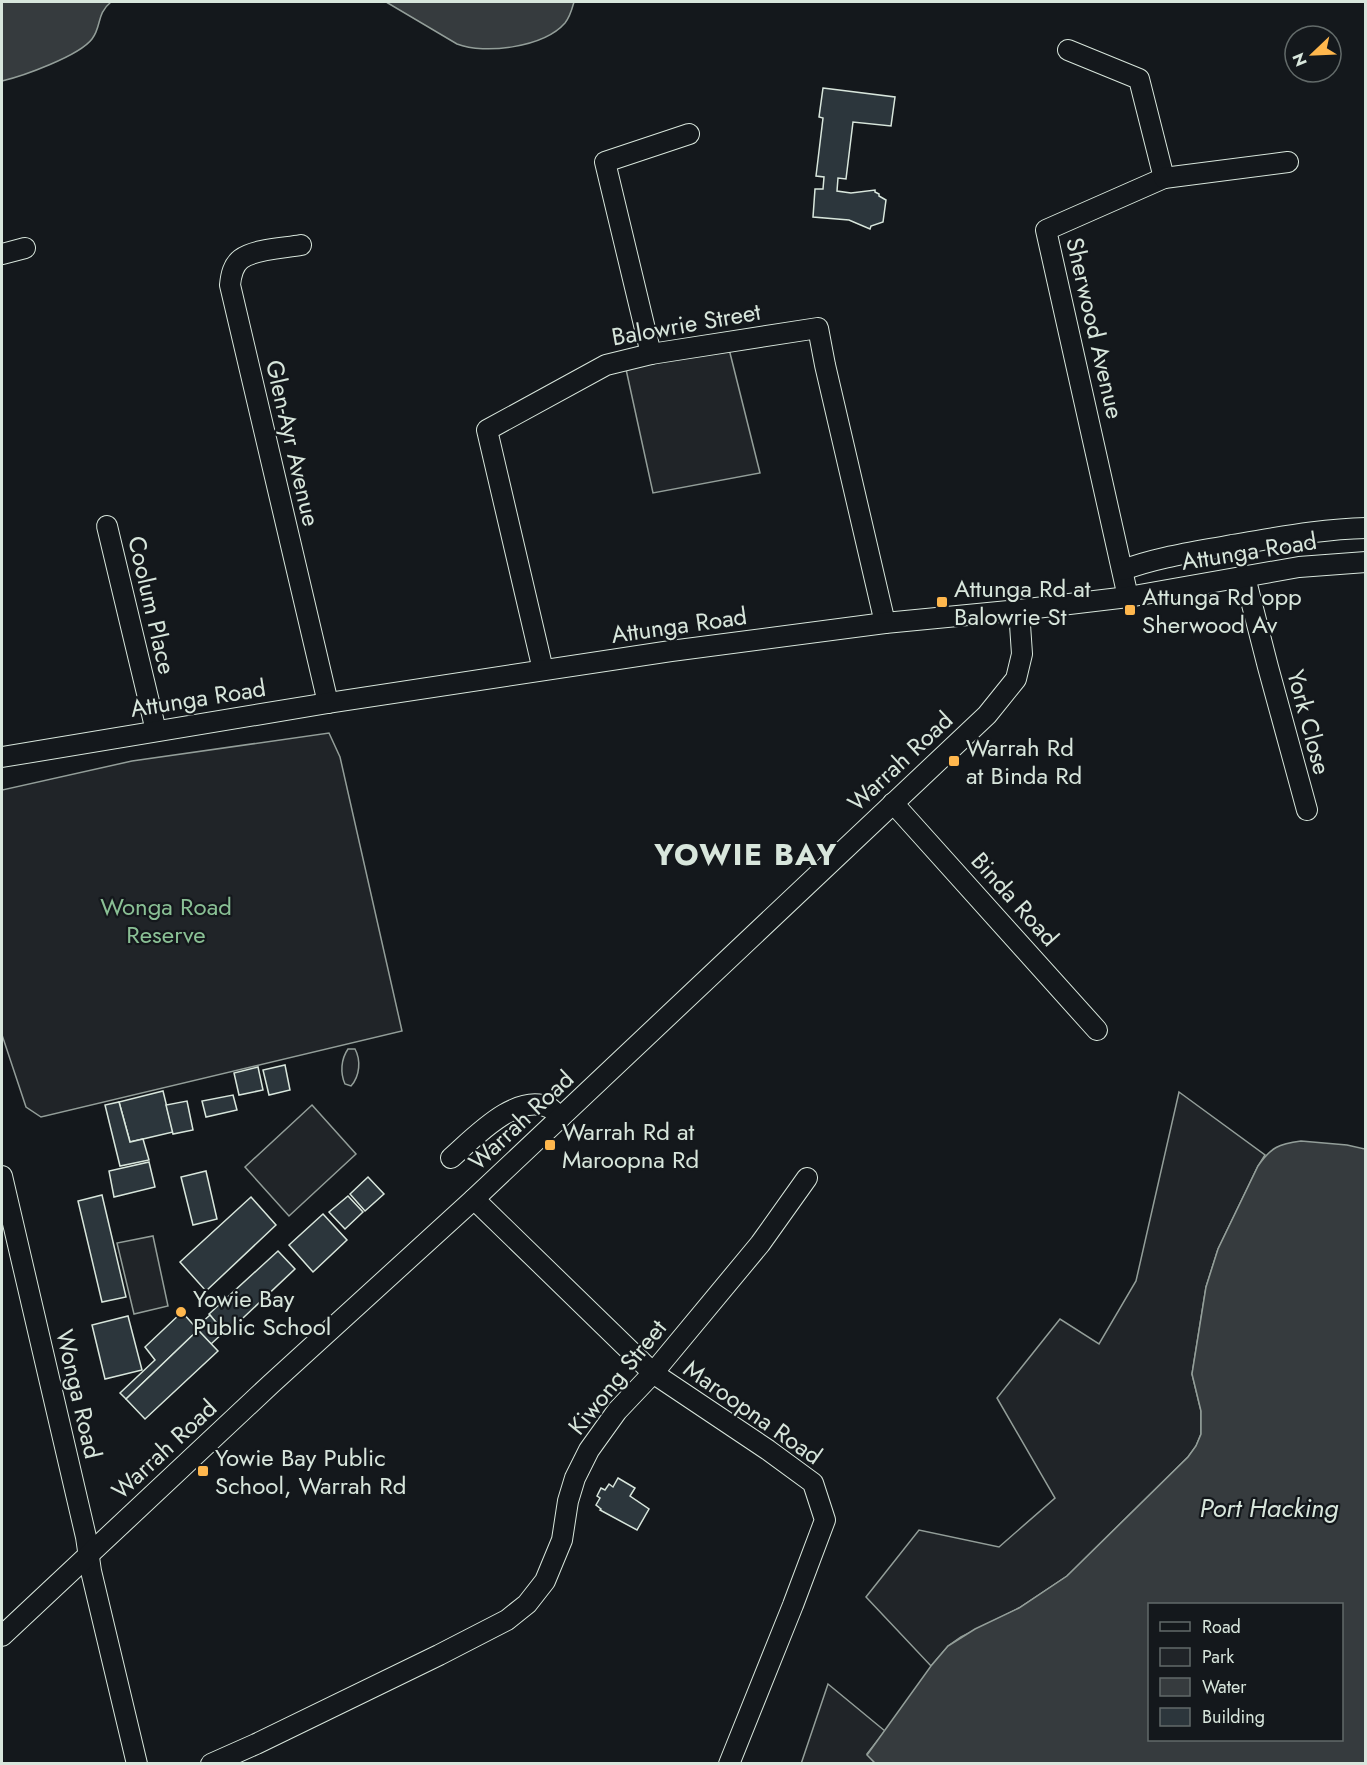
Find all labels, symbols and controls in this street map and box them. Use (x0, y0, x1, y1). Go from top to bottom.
north arrow (1283, 24, 1343, 84)
text: N (1287, 49, 1313, 70)
street label: Sherwood Avenue (1057, 234, 1133, 422)
street label: Balowrie Street (609, 294, 764, 354)
street label: Glen-Ayr Avenue (257, 356, 329, 530)
street label: Attunga Road (1179, 523, 1319, 579)
street label: Coolum Place (119, 532, 185, 678)
place label: Attunga Rd at Balowrie St (954, 571, 1091, 634)
place label: Attunga Rd opp Sherwood Av (1142, 579, 1302, 642)
marker: Attunga Rd at Balowrie St (935, 595, 949, 609)
street label: Attunga Road (609, 598, 749, 652)
marker: Attunga Rd opp Sherwood Av (1123, 603, 1137, 617)
street label: York Close (1278, 666, 1340, 778)
street label: Attunga Road (128, 670, 268, 726)
street label: Warrah Road (840, 703, 960, 819)
place label: Warrah Rd at Binda Rd (966, 730, 1082, 793)
marker: Warrah Rd at Binda Rd (947, 754, 961, 768)
district label: YOWIE BAY (653, 833, 838, 876)
street label: Binda Road (963, 844, 1067, 954)
park label: Wonga Road Reserve (100, 889, 232, 952)
street label: Warrah Road (461, 1062, 581, 1178)
place label: Warrah Rd at Maroopna Rd (562, 1114, 699, 1177)
marker: Warrah Rd at Maroopna Rd (543, 1138, 557, 1152)
place label: Yowie Bay Public School (193, 1281, 331, 1344)
marker: Yowie Bay Public School (174, 1305, 188, 1319)
street label: Kiwong Street (559, 1312, 675, 1442)
street label: Wonga Road (47, 1326, 111, 1462)
street label: Maroopna Road (677, 1351, 829, 1473)
street label: Warrah Road (104, 1391, 224, 1507)
place label: Yowie Bay Public School, Warrah Rd (215, 1440, 406, 1503)
marker: Yowie Bay Public School, Warrah Rd (196, 1464, 210, 1478)
water label: Port Hacking (1199, 1489, 1339, 1527)
legend (1148, 1603, 1343, 1741)
text: Road (1202, 1614, 1241, 1640)
text: Park (1202, 1644, 1234, 1670)
text: Water (1202, 1674, 1247, 1700)
text: Building (1202, 1704, 1265, 1730)

